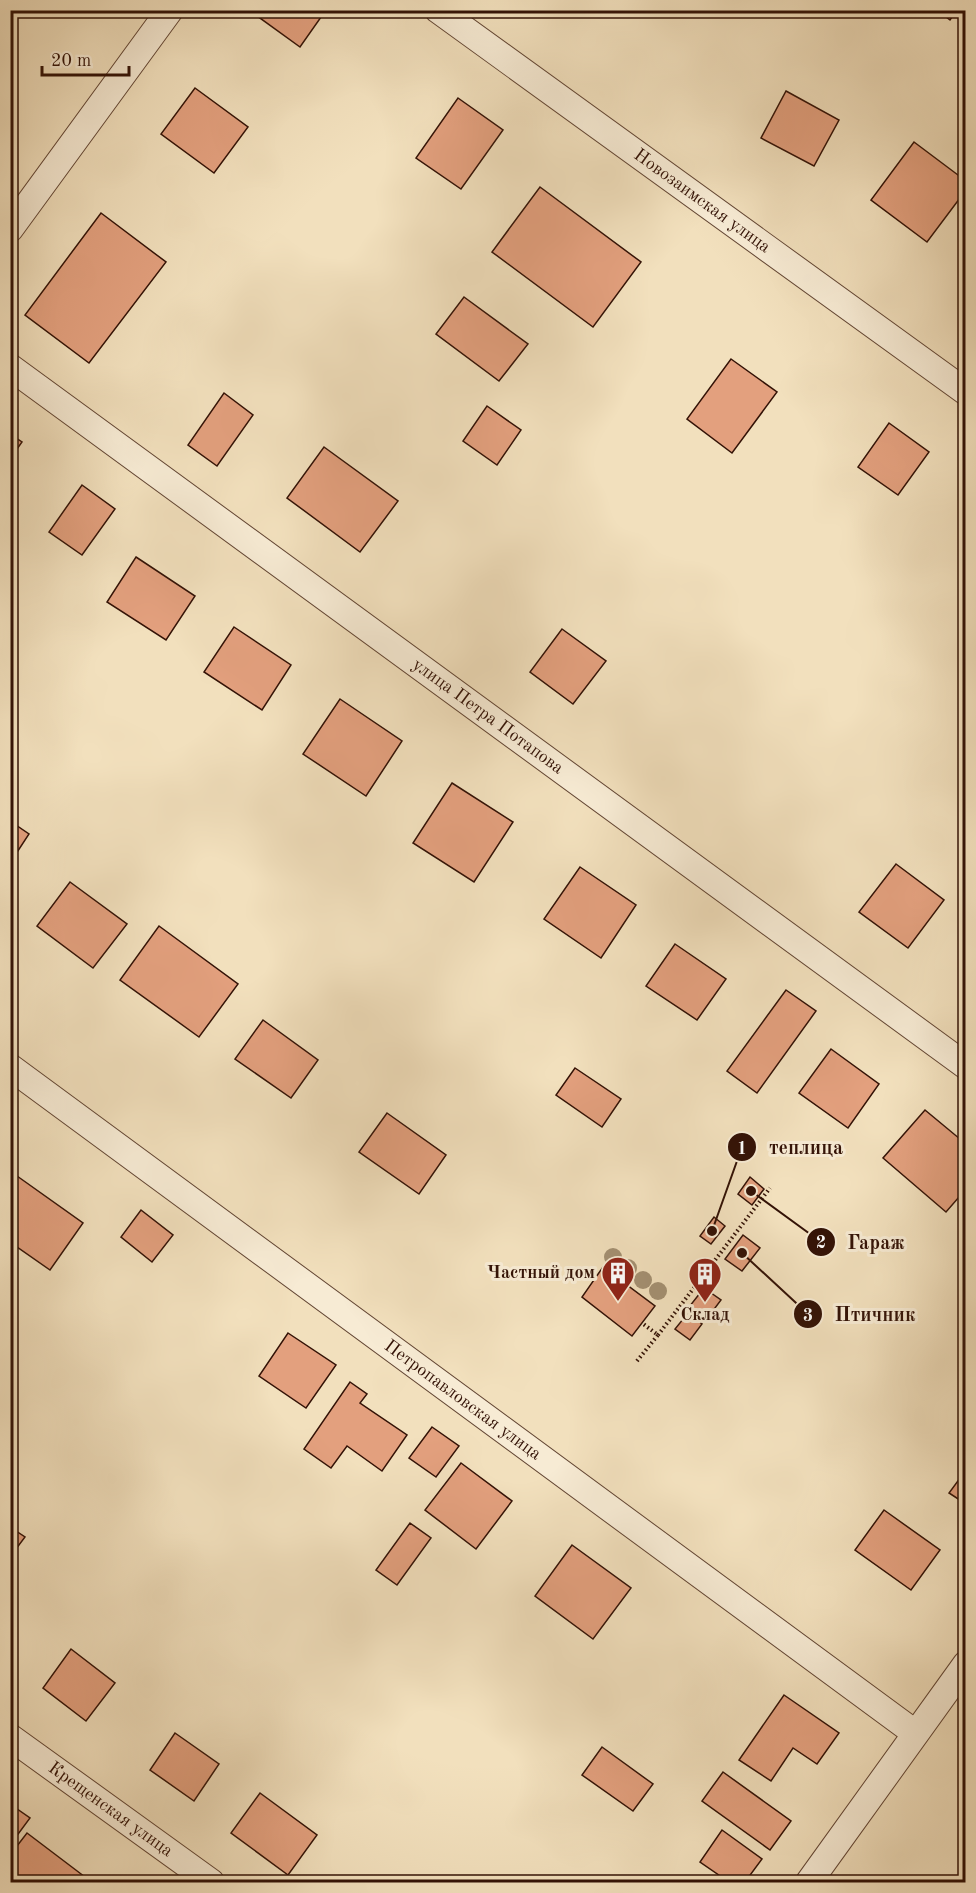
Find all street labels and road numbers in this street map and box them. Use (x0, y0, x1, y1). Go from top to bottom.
street label: Новозаимская улица (630, 146, 774, 256)
street label: улица Петра Потапова (409, 655, 567, 778)
street label: Петропавловская улица (381, 1337, 544, 1464)
street label: Крещенская улица (45, 1759, 176, 1860)

